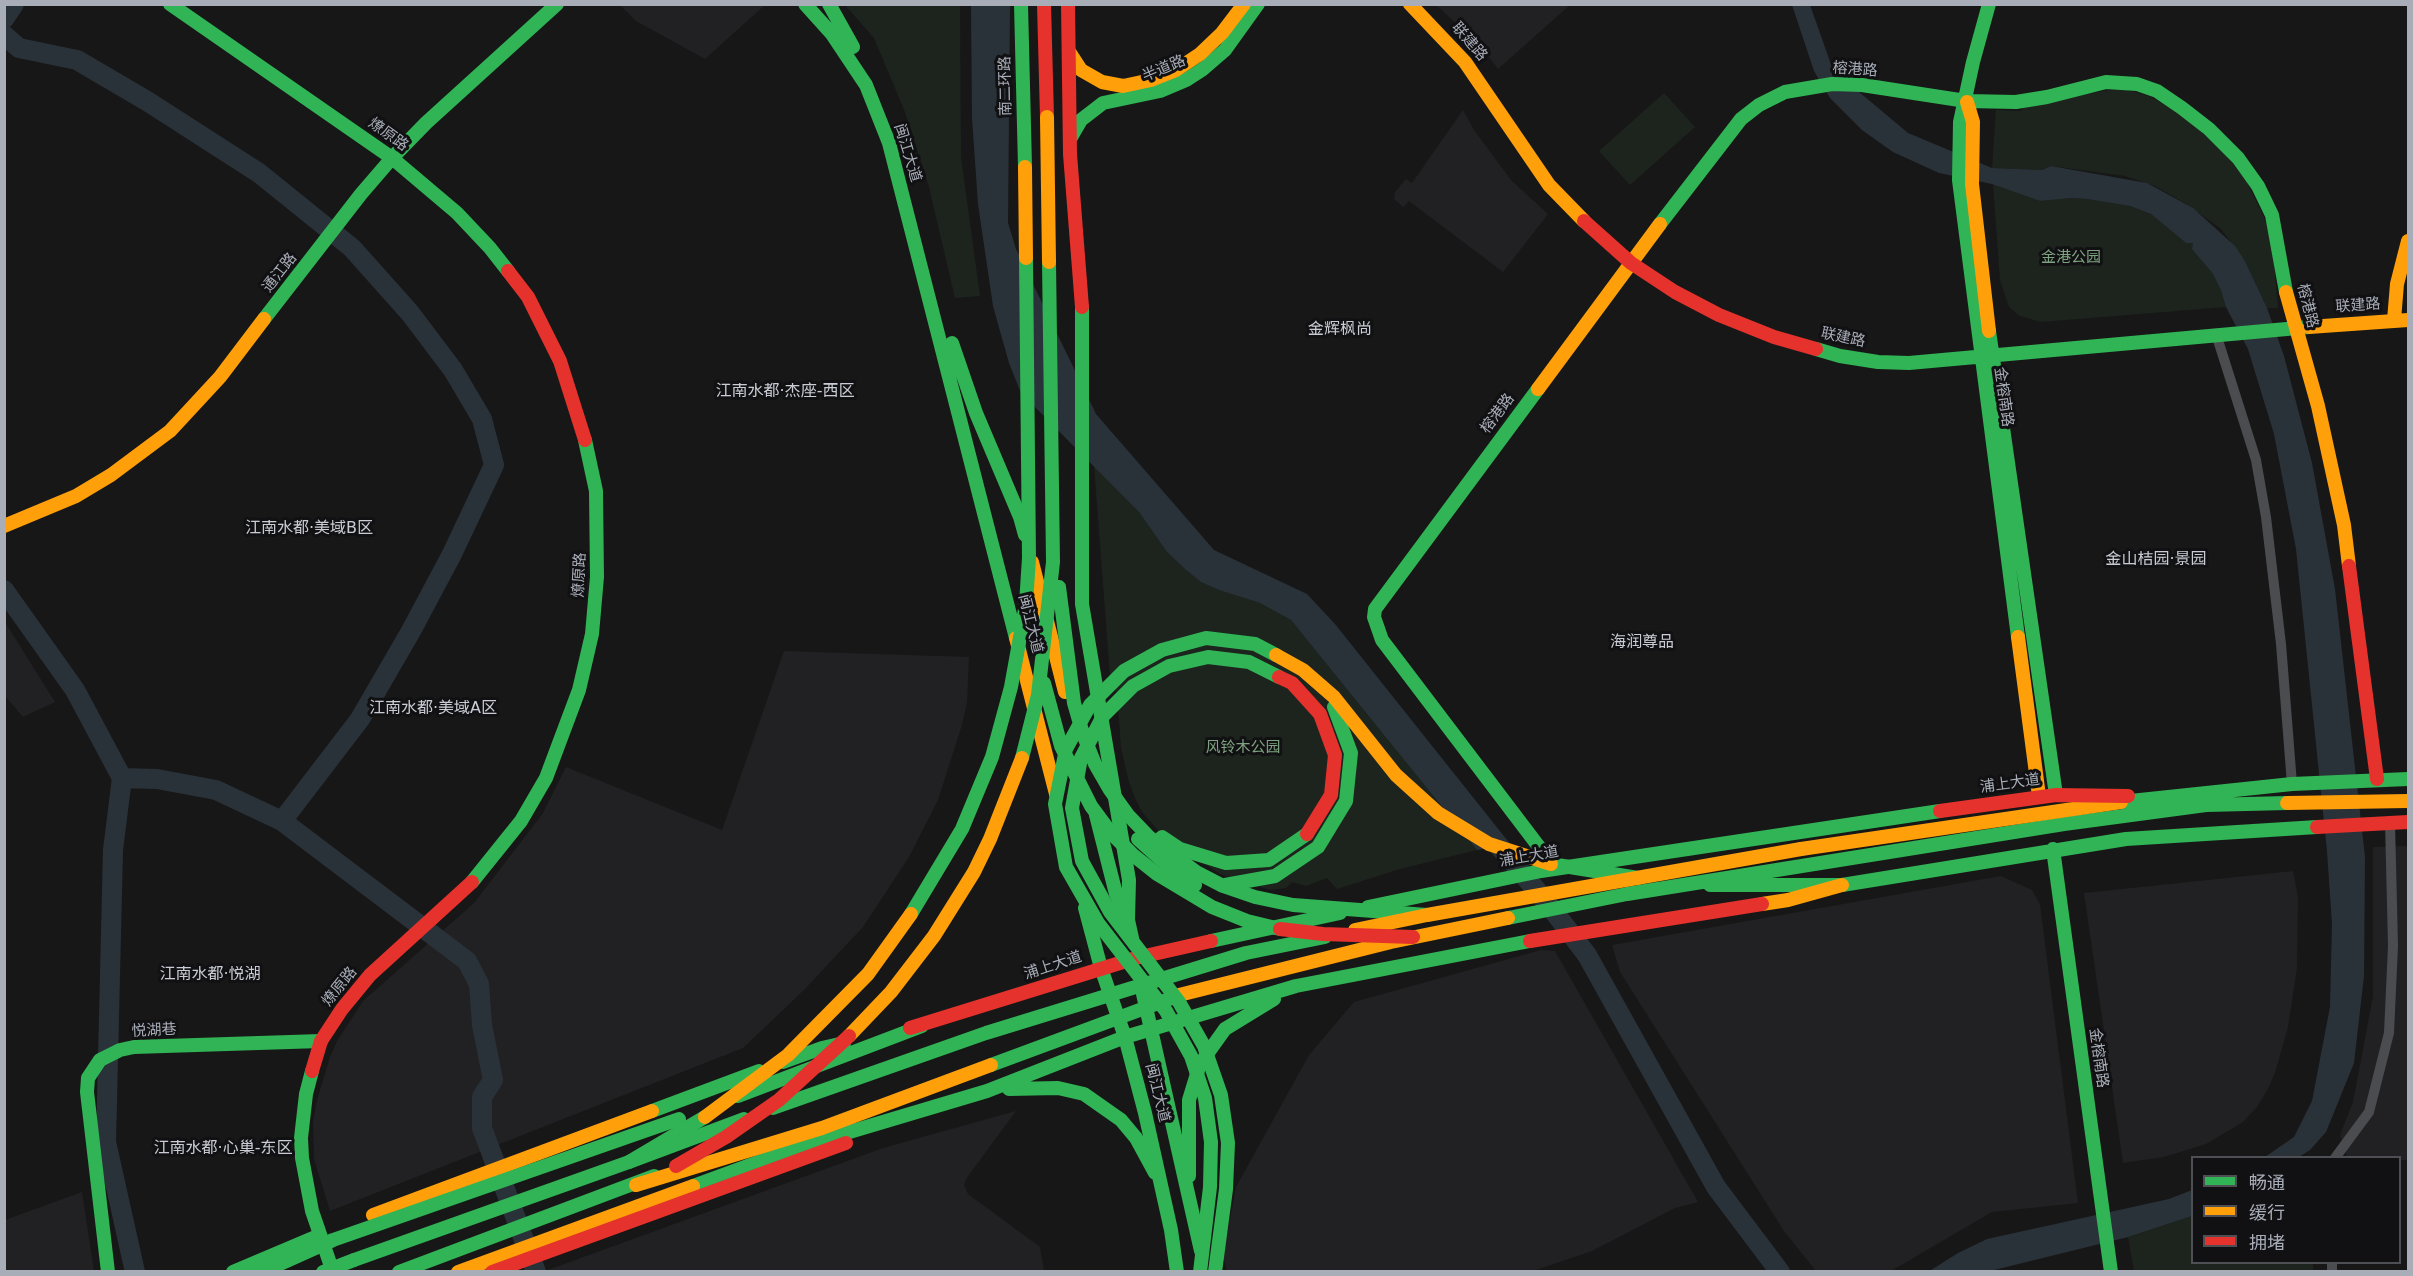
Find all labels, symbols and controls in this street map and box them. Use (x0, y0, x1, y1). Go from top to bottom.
street label: 联建路 (1447, 19, 1491, 65)
street label: 半道路 (1140, 52, 1188, 86)
street label: 南二环路 (996, 56, 1016, 116)
street label: 榕港路 (1832, 59, 1878, 81)
street label: 燎原路 (365, 114, 411, 156)
street label: 闽江大道 (890, 122, 924, 184)
park label: 金港公园 (2041, 249, 2101, 267)
street label: 通江路 (259, 250, 301, 296)
street label: 榕港路 (2293, 282, 2321, 330)
street label: 联建路 (2335, 295, 2381, 317)
district label: 金辉枫尚 (1308, 320, 1372, 340)
street label: 联建路 (1819, 325, 1867, 351)
street label: 金榕南路 (1990, 366, 2016, 428)
district label: 江南水都·杰座-西区 (716, 382, 854, 402)
street label: 榕港路 (1477, 391, 1519, 437)
district label: 江南水都·美域B区 (245, 519, 373, 539)
district label: 金山桔园·景园 (2105, 550, 2207, 570)
street label: 燎原路 (570, 552, 590, 598)
street label: 闽江大道 (1014, 593, 1046, 655)
district label: 海润尊品 (1610, 633, 1674, 653)
district label: 江南水都·美域A区 (369, 699, 497, 719)
park label: 风铃木公园 (1206, 739, 1280, 757)
street label: 浦上大道 (1979, 771, 2041, 797)
street label: 浦上大道 (1498, 843, 1560, 871)
street label: 浦上大道 (1022, 948, 1084, 984)
street label: 燎原路 (319, 964, 361, 1010)
district label: 江南水都·悦湖 (159, 965, 261, 985)
street label: 悦湖巷 (131, 1021, 177, 1041)
street label: 金榕南路 (2085, 1027, 2111, 1089)
street label: 闽江大道 (1141, 1062, 1173, 1124)
district label: 江南水都·心巢-东区 (154, 1139, 292, 1159)
legend (2191, 1156, 2401, 1264)
text: 畅通 (2249, 1172, 2285, 1193)
text: 缓行 (2249, 1202, 2285, 1223)
text: 拥堵 (2249, 1232, 2285, 1253)

